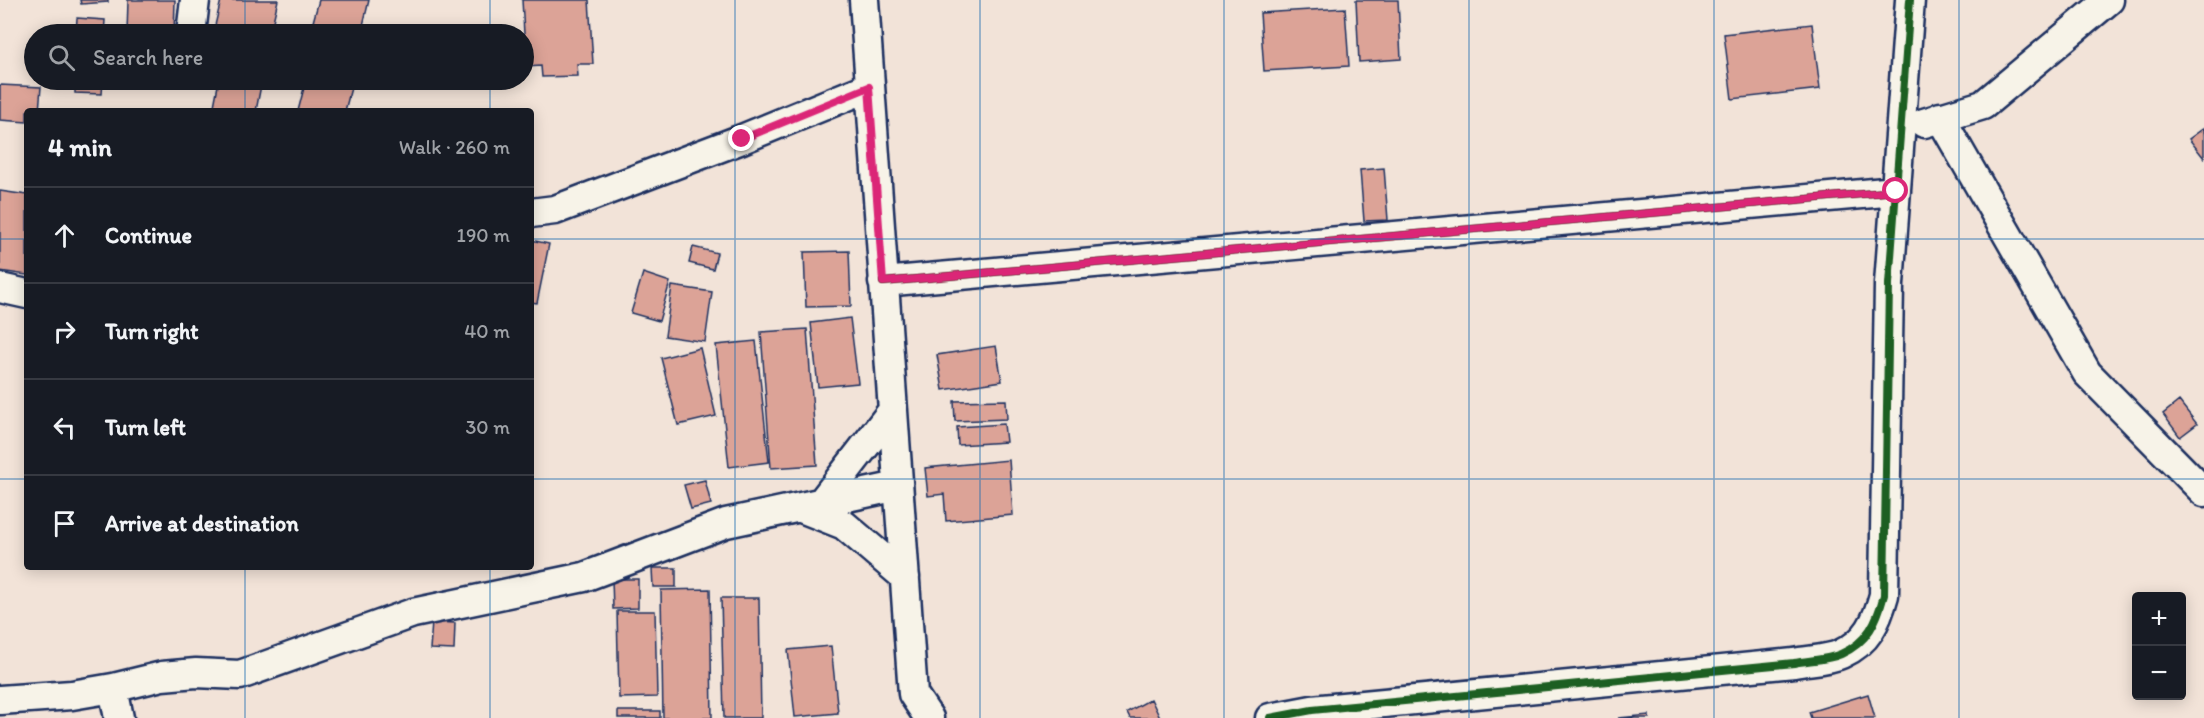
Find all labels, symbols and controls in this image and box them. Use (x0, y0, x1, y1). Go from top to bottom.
search box (24, 24, 534, 90)
icon: search (45, 41, 78, 74)
text: Search here (93, 44, 203, 71)
route end (728, 125, 754, 151)
text: 4 min (48, 131, 112, 163)
text: Walk · 260 m (399, 135, 510, 159)
route start (1882, 177, 1908, 203)
icon: ahead (48, 219, 81, 252)
text: Continue (105, 222, 192, 249)
text: 190 m (457, 223, 510, 247)
icon: right (48, 315, 81, 348)
text: Turn right (105, 318, 199, 345)
text: 40 m (464, 319, 510, 343)
icon: left (48, 411, 81, 444)
text: Turn left (105, 414, 186, 441)
text: 30 m (465, 415, 510, 439)
icon: arrive (48, 507, 81, 540)
text: Arrive at destination (105, 510, 299, 537)
map controls (2132, 592, 2186, 700)
button: + (2132, 592, 2186, 646)
button: − (2132, 646, 2186, 700)

